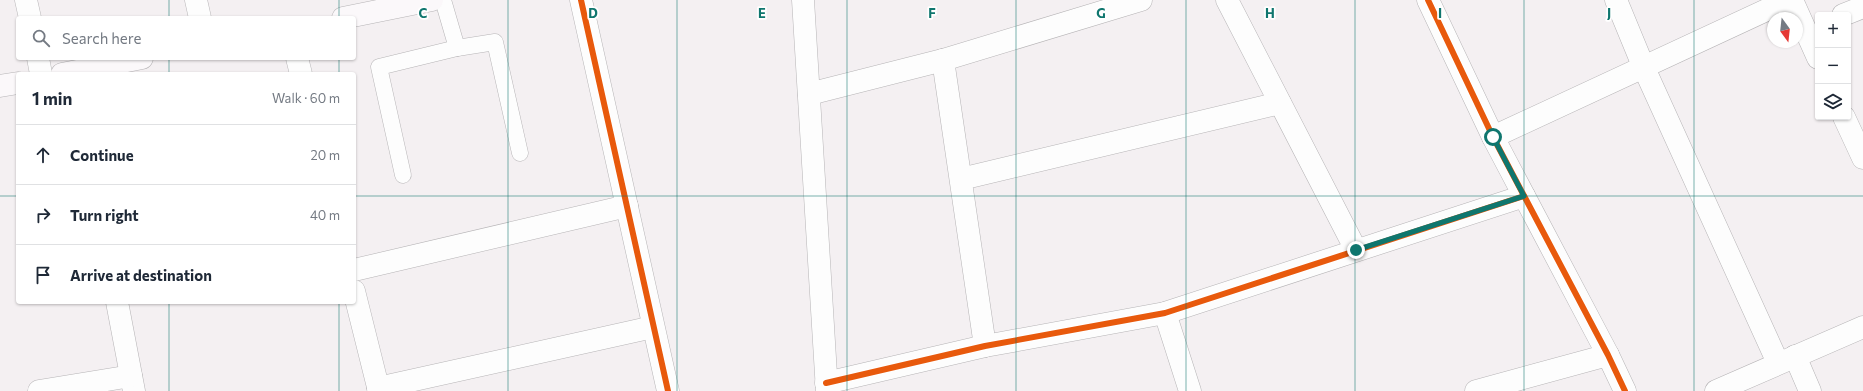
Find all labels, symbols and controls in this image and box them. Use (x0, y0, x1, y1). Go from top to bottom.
text: C (419, 5, 428, 21)
text: D (588, 5, 598, 21)
text: E (758, 5, 766, 21)
text: F (928, 5, 936, 21)
text: G (1096, 5, 1106, 21)
text: H (1265, 5, 1275, 21)
text: I (1438, 5, 1442, 21)
text: J (1607, 5, 1611, 21)
north arrow (1767, 12, 1803, 48)
map controls (1815, 12, 1851, 120)
button: + (1815, 12, 1851, 48)
search box (16, 16, 356, 60)
icon: search (30, 27, 52, 49)
text: Search here (62, 29, 141, 47)
button: − (1815, 48, 1851, 84)
button: layers (1815, 84, 1851, 120)
text: 1 min (32, 88, 72, 109)
text: Walk · 60 m (272, 90, 340, 106)
route start (1484, 128, 1502, 146)
icon: ahead (32, 144, 54, 166)
text: Continue (70, 146, 134, 164)
text: 20 m (311, 147, 340, 163)
icon: right (32, 204, 54, 226)
text: Turn right (70, 206, 139, 224)
text: 40 m (310, 207, 340, 223)
route end (1347, 241, 1365, 259)
icon: arrive (32, 264, 54, 286)
text: Arrive at destination (70, 266, 212, 284)

